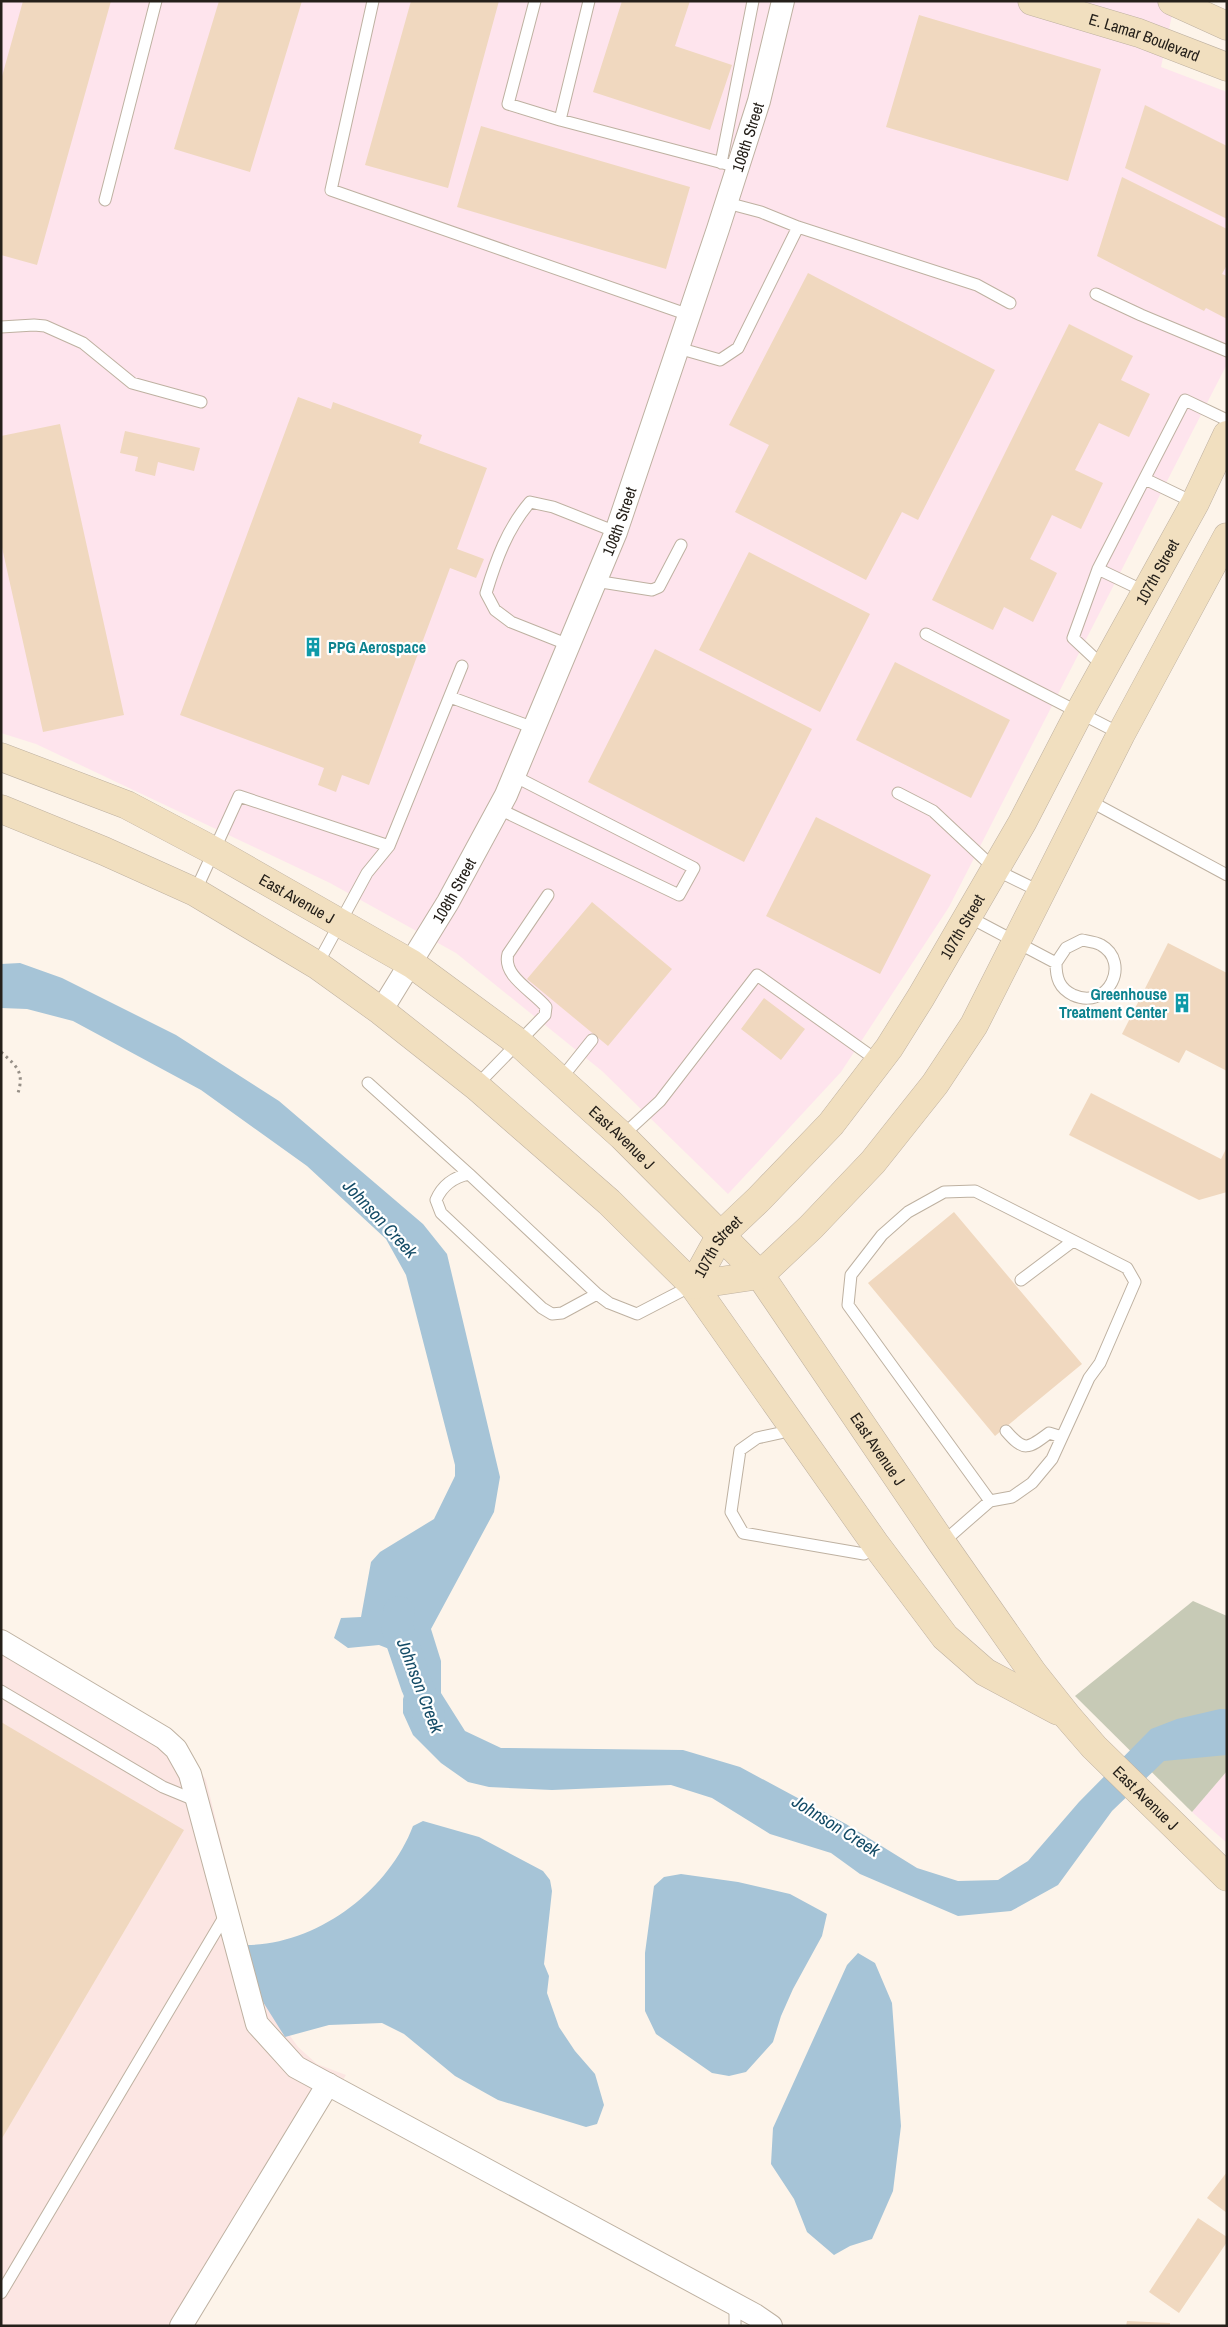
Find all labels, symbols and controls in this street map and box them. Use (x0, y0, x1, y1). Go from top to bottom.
street label: E. Lamar Boulevard (1086, 8, 1203, 66)
street label: 108th Street (726, 99, 769, 174)
street label: 108th Street (596, 484, 642, 559)
street label: 107th Street (1130, 535, 1184, 608)
building icon: PPG Aerospace (302, 636, 324, 658)
place label: PPG Aerospace (328, 636, 426, 658)
street label: 108th Street (427, 854, 481, 927)
street label: East Avenue J (255, 868, 339, 929)
street label: 107th Street (934, 890, 990, 963)
place label: Greenhouse Treatment Center (1059, 983, 1168, 1023)
building icon: Greenhouse Treatment Center (1171, 992, 1193, 1014)
street label: East Avenue J (584, 1100, 660, 1174)
water label: Johnson Creek (337, 1173, 424, 1264)
street label: 107th Street (688, 1210, 747, 1281)
street label: East Avenue J (845, 1408, 911, 1490)
water label: Johnson Creek (391, 1634, 450, 1737)
street label: East Avenue J (1108, 1761, 1184, 1835)
water label: Johnson Creek (787, 1788, 886, 1863)

